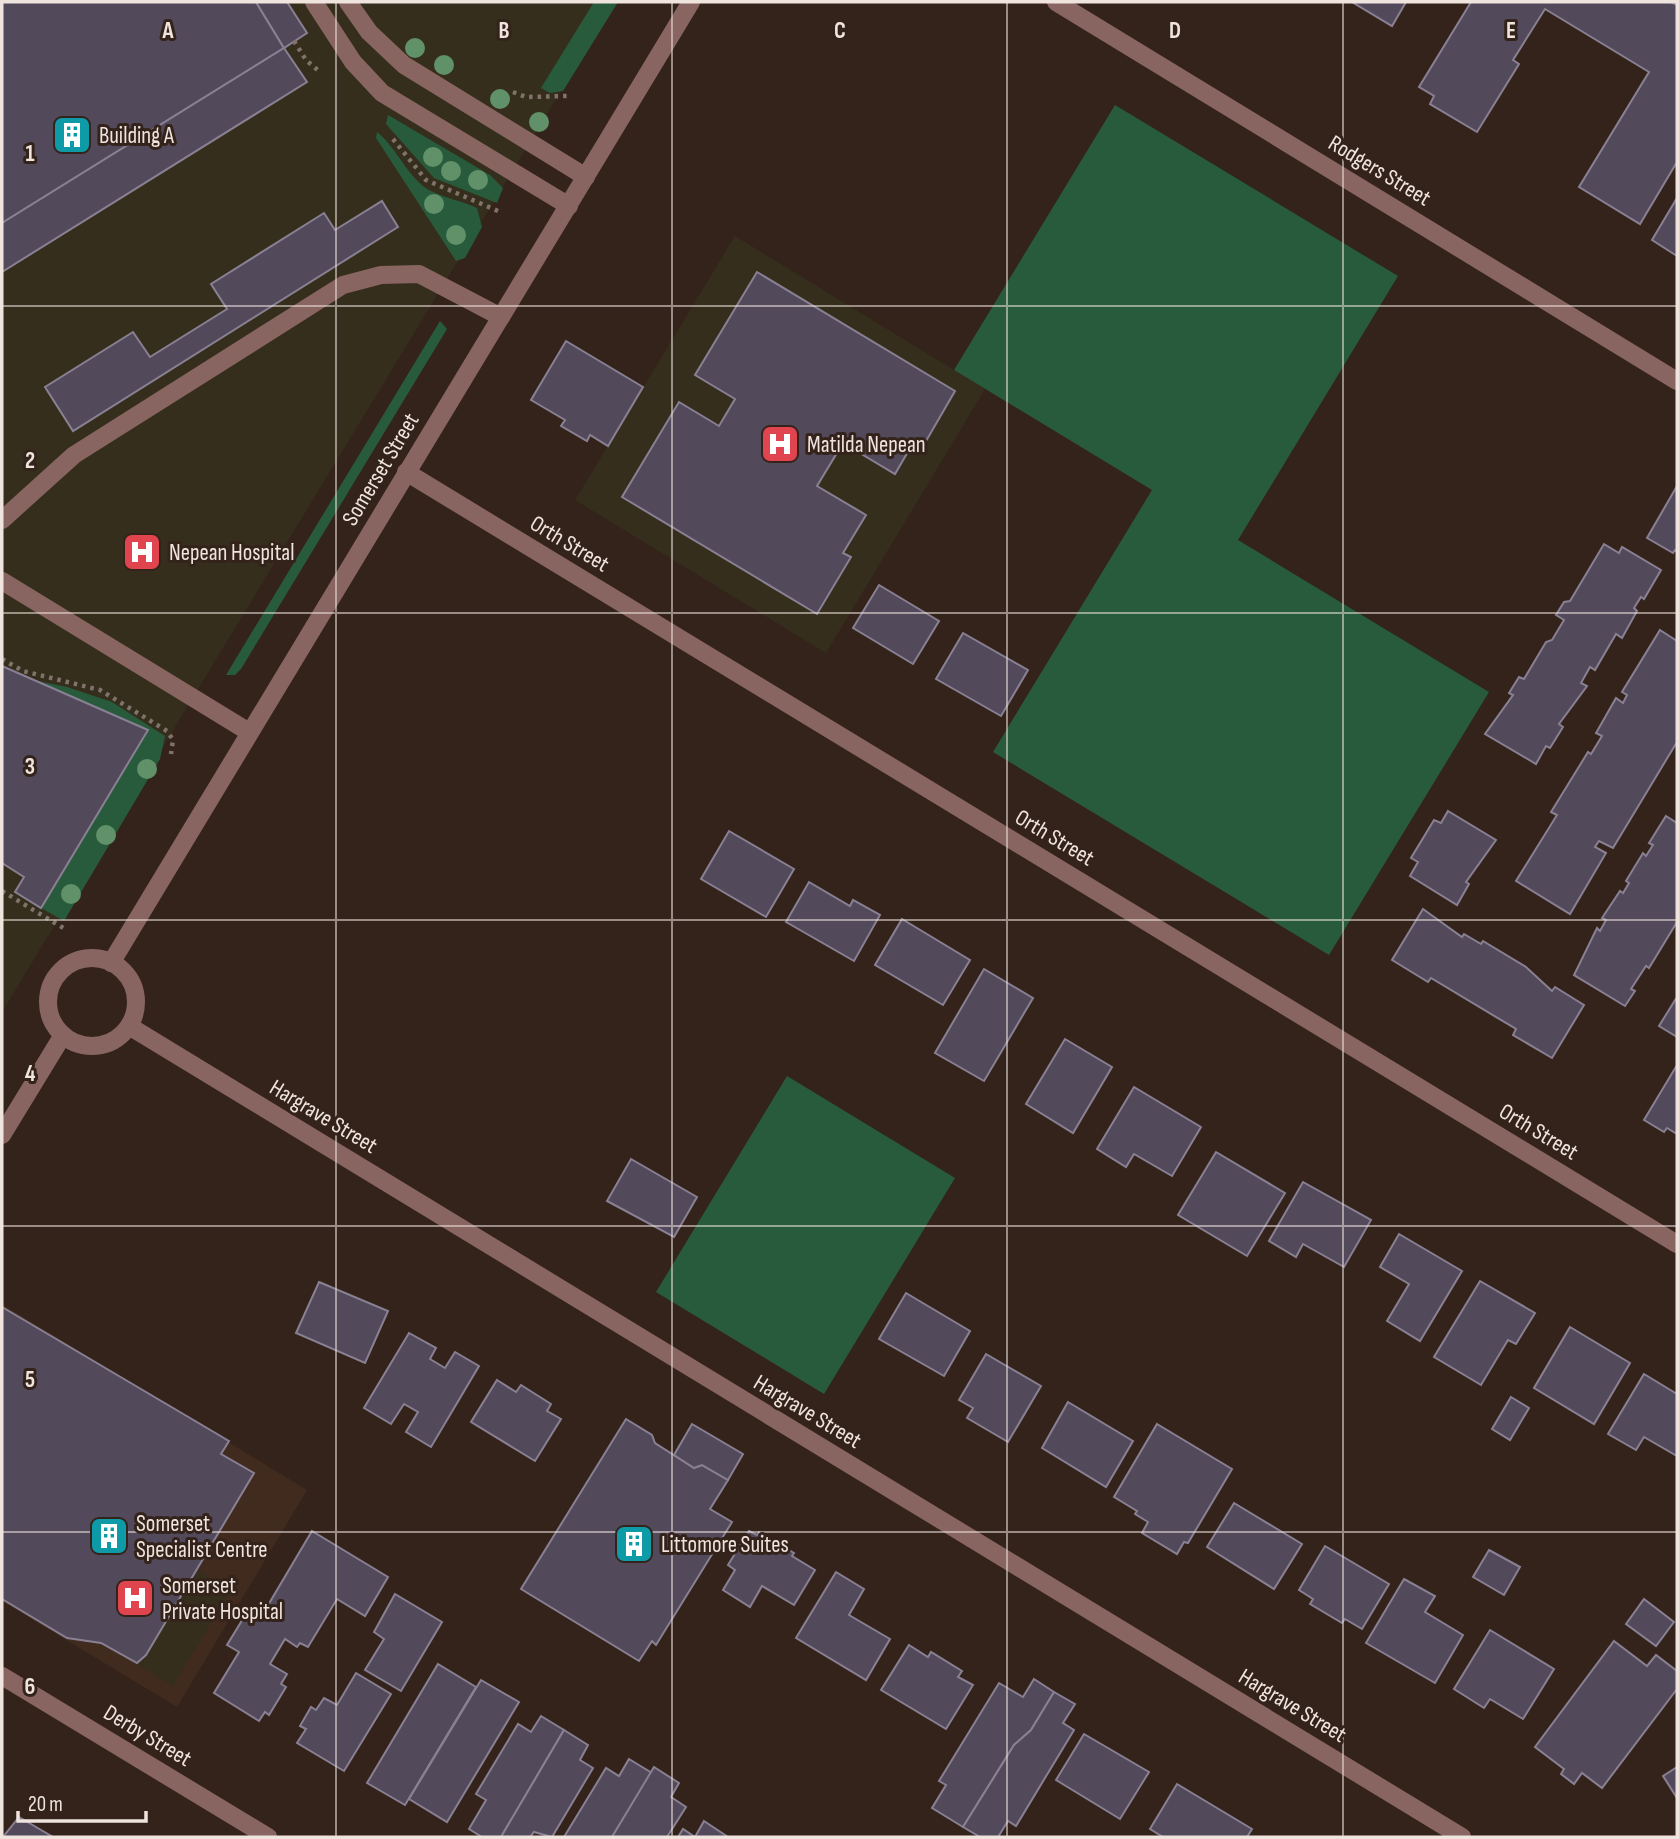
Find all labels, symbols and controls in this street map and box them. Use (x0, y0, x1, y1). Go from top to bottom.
text: A (162, 17, 175, 45)
text: B (499, 17, 510, 45)
text: C (834, 17, 846, 45)
text: D (1169, 17, 1181, 45)
text: E (1506, 17, 1516, 45)
building icon: Building A (51, 114, 93, 156)
place label: Building A (99, 122, 174, 150)
street label: Rodgers Street (1323, 129, 1436, 212)
text: 1 (25, 140, 35, 168)
street label: Somerset Street (336, 408, 425, 531)
hospital icon: Matilda Nepean (759, 423, 801, 465)
place label: Matilda Nepean (807, 431, 926, 459)
text: 2 (25, 447, 35, 475)
street label: Orth Street (525, 509, 614, 578)
hospital icon: Nepean Hospital (121, 531, 163, 573)
place label: Nepean Hospital (169, 539, 294, 567)
text: 3 (25, 753, 35, 781)
street label: Orth Street (1010, 803, 1099, 872)
text: 4 (25, 1060, 36, 1088)
street label: Hargrave Street (265, 1074, 382, 1160)
street label: Orth Street (1494, 1097, 1583, 1166)
text: 5 (25, 1366, 35, 1394)
street label: Hargrave Street (749, 1369, 866, 1455)
place label: Somerset Specialist Centre (136, 1510, 268, 1564)
building icon: Somerset Specialist Centre (88, 1515, 130, 1557)
building icon: Littomore Suites (613, 1523, 655, 1565)
place label: Littomore Suites (661, 1531, 789, 1559)
place label: Somerset Private Hospital (162, 1572, 283, 1626)
hospital icon: Somerset Private Hospital (114, 1577, 156, 1619)
street label: Hargrave Street (1234, 1663, 1351, 1749)
text: 6 (25, 1673, 35, 1701)
street label: Derby Street (98, 1699, 197, 1773)
scale bar (18, 1780, 145, 1824)
text: 20 m (28, 1792, 63, 1817)

